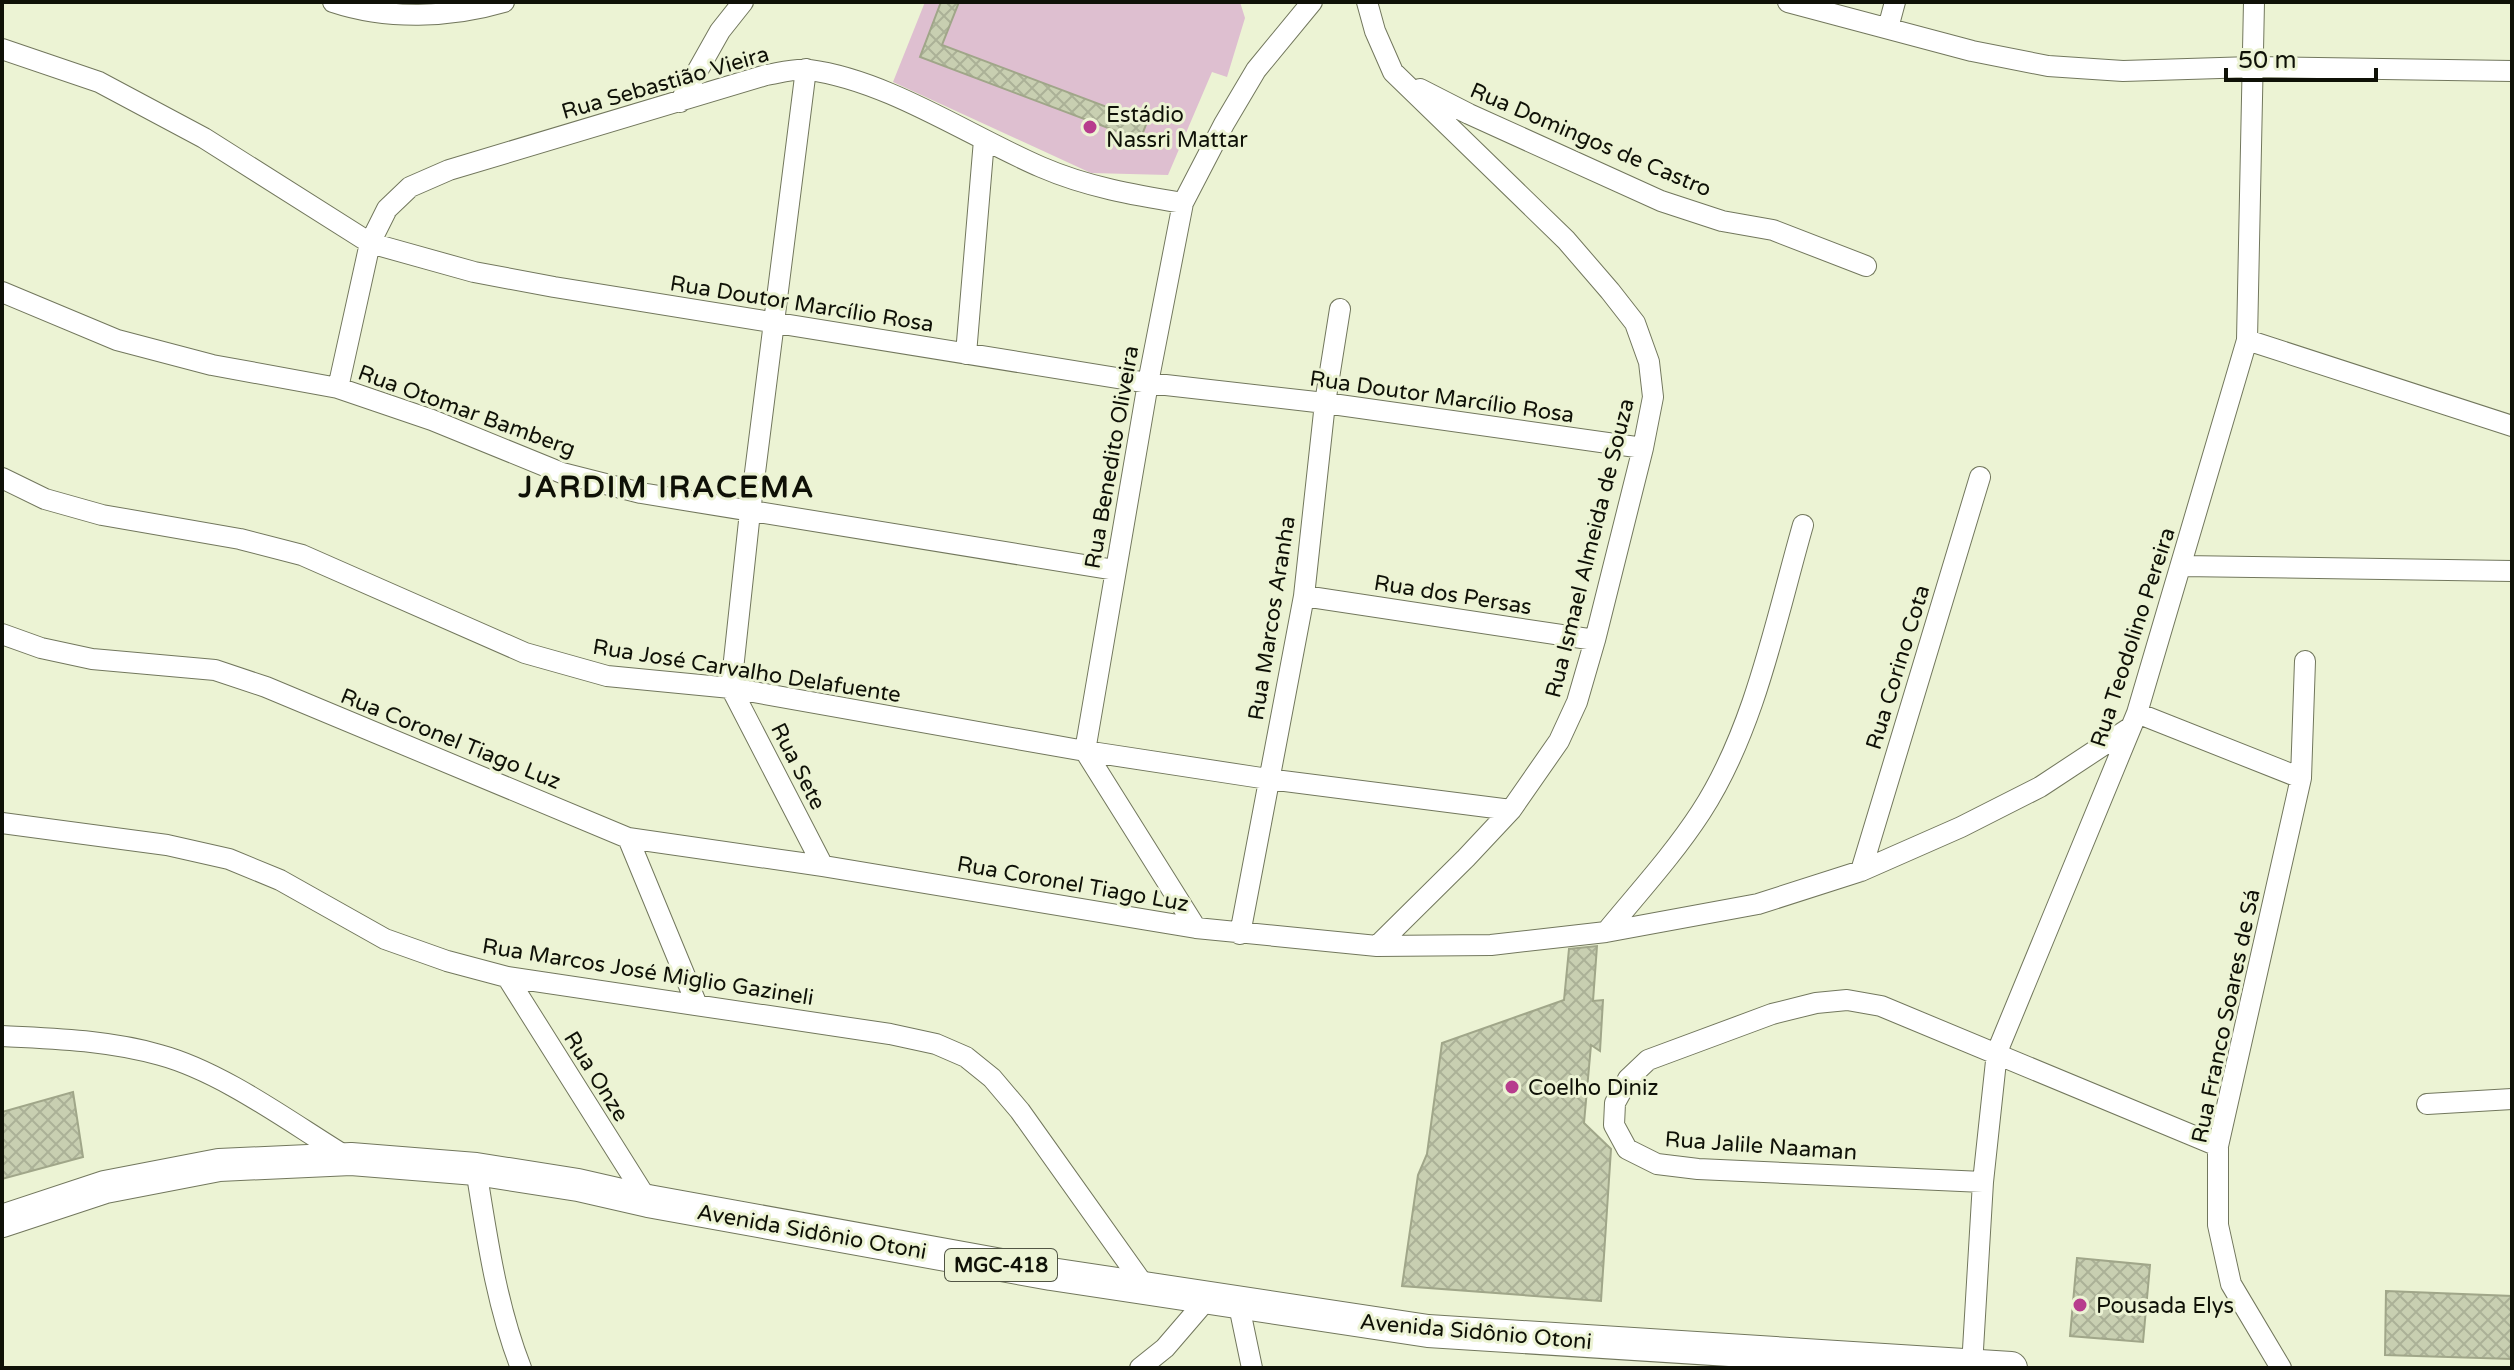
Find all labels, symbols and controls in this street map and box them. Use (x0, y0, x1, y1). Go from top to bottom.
scale bar (2226, 32, 2376, 82)
street label: Rua Sebastião Vieira (559, 41, 772, 125)
text: 50 m (2238, 46, 2296, 75)
street label: Rua Domingos de Castro (1466, 77, 1715, 203)
place label: Estádio Nassri Mattar (1106, 102, 1248, 153)
marker: Estádio Nassri Mattar (1081, 118, 1099, 136)
street label: Rua Doutor Marcílio Rosa (668, 270, 936, 338)
street label: Rua Benedito Oliveira (1080, 344, 1144, 571)
street label: Rua Otomar Bamberg (354, 359, 579, 462)
street label: Rua Doutor Marcílio Rosa (1308, 366, 1576, 428)
street label: Rua Ismael Almeida de Souza (1540, 396, 1640, 701)
district label: JARDIM IRACEMA (518, 469, 815, 506)
street label: Rua Marcos Aranha (1243, 514, 1301, 722)
street label: Rua Teodolino Pereira (2085, 524, 2181, 750)
street label: Rua dos Persas (1372, 570, 1534, 620)
street label: Rua Corino Cota (1861, 582, 1935, 753)
street label: Rua José Carvalho Delafuente (591, 634, 903, 708)
street label: Rua Coronel Tiago Luz (337, 683, 564, 795)
street label: Rua Sete (765, 719, 831, 814)
street label: Rua Coronel Tiago Luz (955, 851, 1191, 917)
street label: Rua Franco Soares de Sá (2186, 887, 2266, 1146)
street label: Rua Marcos José Miglio Gazineli (480, 933, 815, 1011)
street label: Rua Onze (558, 1027, 634, 1127)
place label: Coelho Diniz (1528, 1075, 1658, 1101)
marker: Coelho Diniz (1503, 1078, 1521, 1096)
street label: Rua Jalile Naaman (1664, 1126, 1858, 1166)
street label: Avenida Sidônio Otoni (695, 1199, 929, 1265)
road number: MGC-418 (945, 1249, 1057, 1281)
place label: Pousada Elys (2096, 1293, 2234, 1319)
marker: Pousada Elys (2071, 1296, 2089, 1314)
street label: Avenida Sidônio Otoni (1359, 1309, 1593, 1355)

